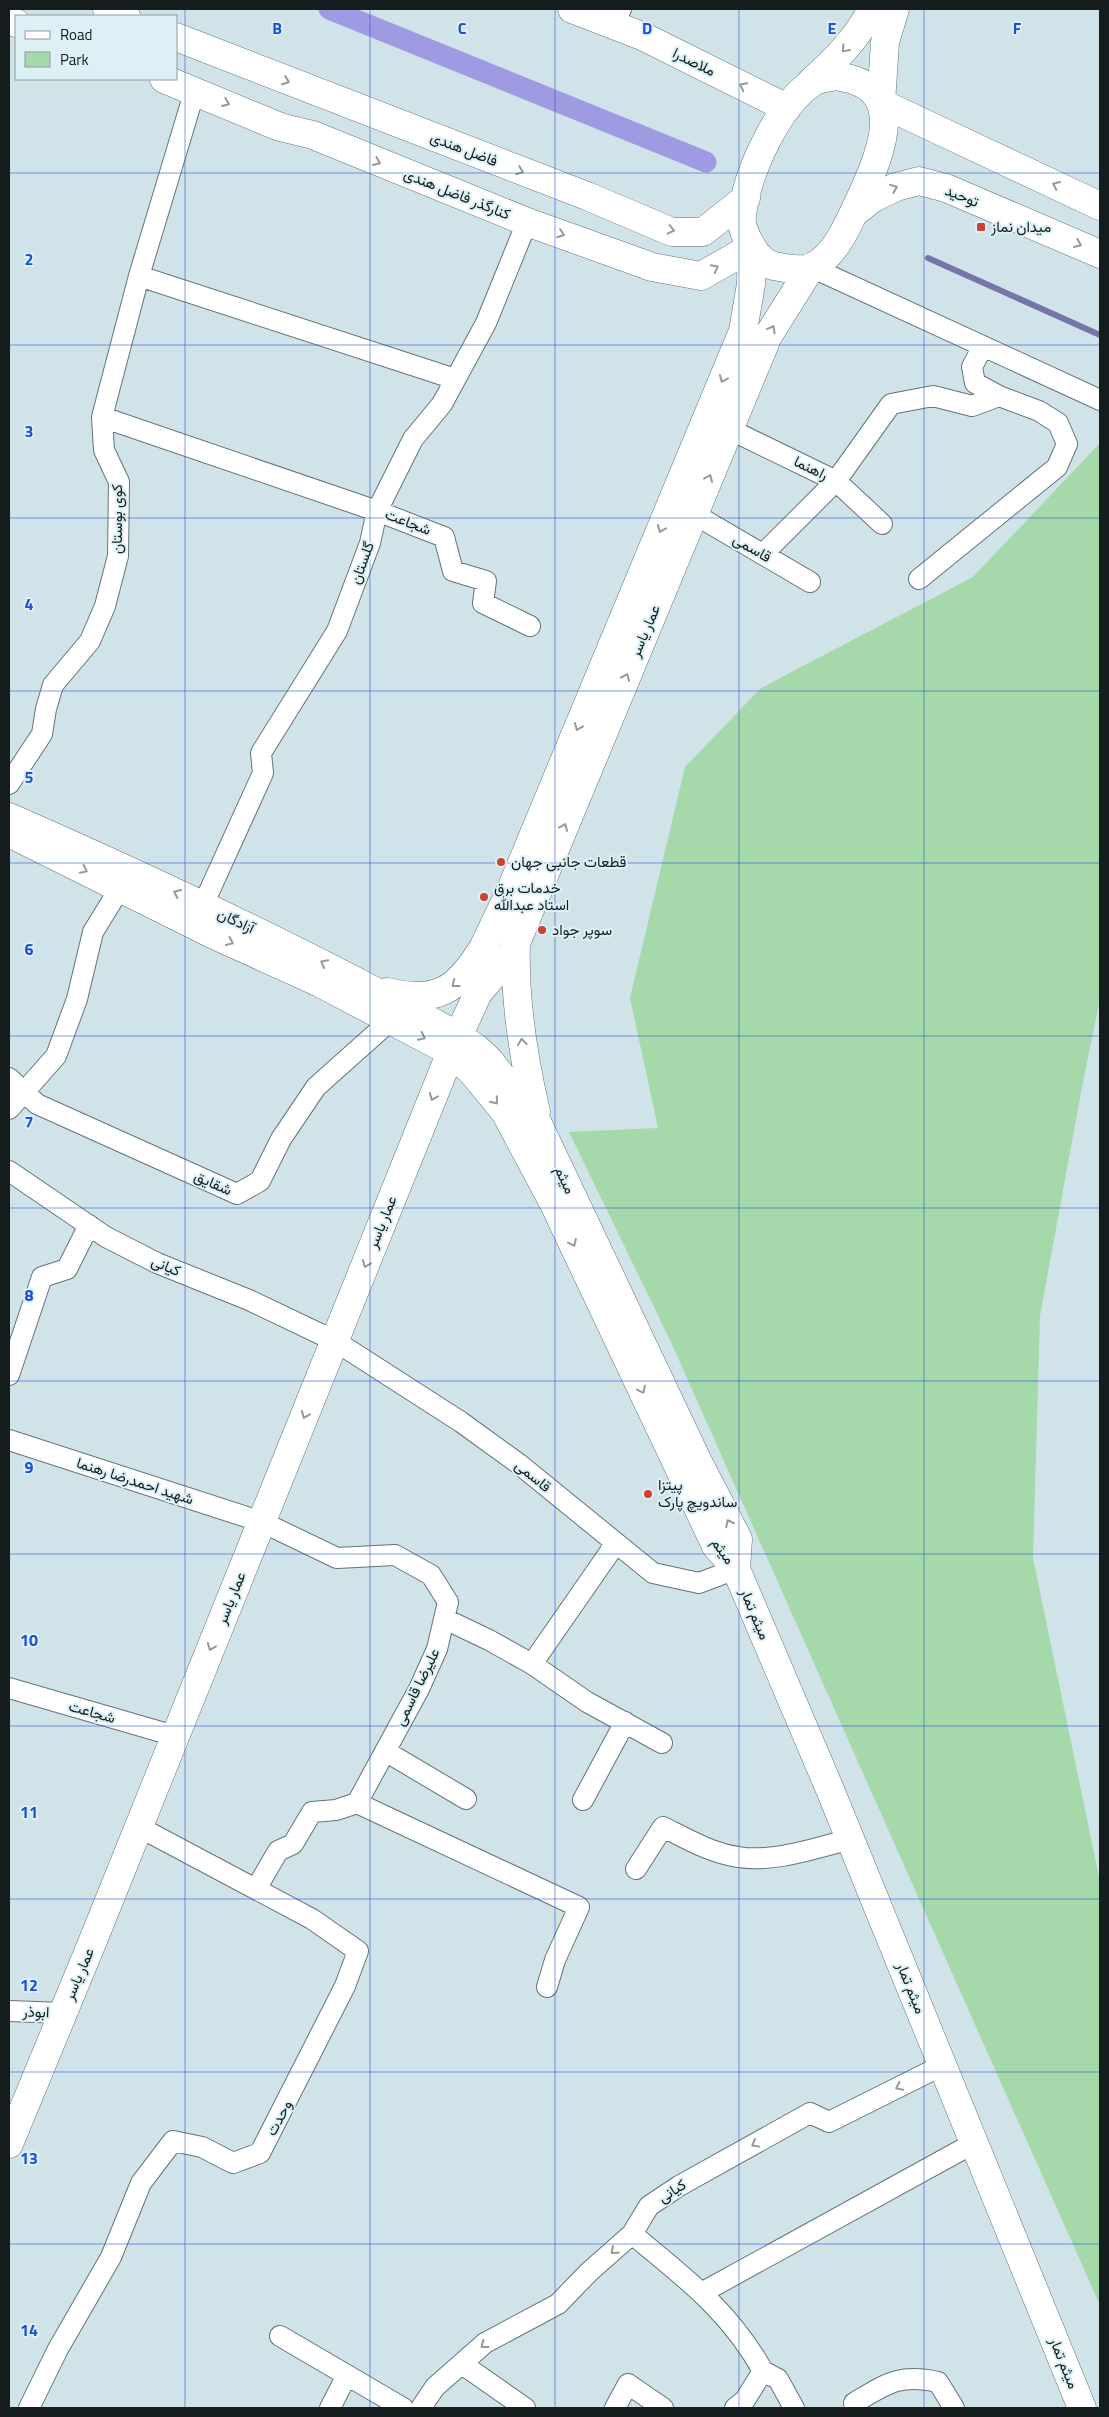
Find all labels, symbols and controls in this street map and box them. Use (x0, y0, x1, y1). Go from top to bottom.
legend (15, 15, 178, 80)
text: B (272, 16, 282, 40)
text: C (458, 16, 467, 40)
text: D (642, 16, 652, 40)
text: E (828, 16, 837, 40)
text: F (1013, 16, 1022, 40)
text: Road (60, 23, 92, 46)
street label: ملاصدرا (669, 41, 720, 82)
one-way arrow (842, 44, 851, 53)
text: Park (60, 48, 89, 71)
one-way arrow (282, 75, 290, 85)
one-way arrow (739, 82, 748, 92)
one-way arrow (221, 97, 230, 108)
street label: فاضل هندی (427, 125, 501, 172)
one-way arrow (372, 155, 381, 166)
street label: کنارگذر فاضل هندی (400, 162, 514, 226)
one-way arrow (515, 165, 524, 175)
street label: توحید (942, 178, 983, 213)
one-way arrow (1052, 181, 1061, 192)
one-way arrow (889, 184, 898, 195)
place label: میدان نماز (990, 215, 1051, 238)
marker: میدان نماز (975, 221, 987, 233)
one-way arrow (666, 224, 675, 235)
one-way arrow (556, 228, 564, 238)
one-way arrow (1073, 238, 1082, 249)
text: 2 (25, 247, 33, 271)
one-way arrow (710, 264, 719, 274)
one-way arrow (766, 325, 776, 334)
one-way arrow (719, 374, 729, 383)
text: 3 (25, 419, 33, 443)
street label: راهنما (790, 449, 832, 486)
one-way arrow (702, 474, 713, 483)
street label: کوی بوستان (105, 484, 128, 554)
street label: شجاعت (382, 502, 435, 541)
one-way arrow (656, 524, 667, 533)
street label: قاسمی (729, 527, 776, 568)
street label: گلستان (343, 538, 380, 587)
text: 4 (25, 592, 34, 616)
street label: عمار یاسر (623, 601, 666, 662)
one-way arrow (620, 673, 631, 682)
one-way arrow (574, 722, 585, 731)
text: 5 (25, 765, 34, 789)
one-way arrow (558, 823, 568, 832)
place label: قطعات جانبی جهان (511, 850, 627, 873)
marker: قطعات جانبی جهان (495, 856, 507, 868)
one-way arrow (79, 864, 88, 874)
place label: خدمات برق استاد عبدالله (494, 876, 569, 916)
one-way arrow (173, 889, 182, 899)
marker: خدمات برق استاد عبدالله (478, 891, 490, 903)
street label: آزادگان (214, 902, 260, 940)
place label: سوپر جواد (552, 918, 612, 941)
marker: سوپر جواد (536, 924, 548, 936)
one-way arrow (225, 935, 234, 946)
text: 6 (25, 937, 34, 961)
one-way arrow (320, 959, 329, 969)
one-way arrow (452, 978, 461, 986)
one-way arrow (417, 1031, 426, 1041)
one-way arrow (517, 1037, 528, 1045)
one-way arrow (429, 1092, 439, 1101)
one-way arrow (490, 1095, 498, 1104)
text: 7 (25, 1110, 33, 1134)
street label: میثم (549, 1162, 582, 1197)
street label: شقایق (190, 1164, 236, 1201)
street label: عمار یاسر (360, 1192, 403, 1253)
one-way arrow (566, 1238, 576, 1247)
street label: کیانی (148, 1249, 185, 1282)
one-way arrow (361, 1259, 372, 1268)
text: 8 (25, 1283, 34, 1307)
one-way arrow (636, 1385, 647, 1394)
one-way arrow (301, 1410, 311, 1419)
street label: شهید احمدرضا رهنما (74, 1451, 197, 1510)
street label: قاسمی (510, 1454, 557, 1498)
text: 9 (25, 1455, 34, 1479)
place label: پیتزا ساندویچ پارک (658, 1473, 737, 1513)
marker: پیتزا ساندویچ پارک (642, 1488, 654, 1500)
one-way arrow (725, 1519, 735, 1528)
street label: میثم (706, 1532, 741, 1569)
street label: عمار یاسر (209, 1568, 252, 1629)
street label: میثم تمار (734, 1584, 777, 1643)
text: 10 (20, 1628, 38, 1652)
one-way arrow (207, 1642, 217, 1650)
street label: علیرضا قاسمی (388, 1644, 445, 1730)
street label: شجاعت (66, 1694, 118, 1729)
text: 11 (20, 1800, 38, 1824)
street label: عمار یاسر (57, 1944, 100, 2005)
street label: میثم تمار (890, 1958, 932, 2017)
text: 12 (20, 1973, 38, 1997)
street label: ابوذر (21, 2000, 50, 2023)
one-way arrow (895, 2081, 904, 2091)
street label: وحدت (260, 2096, 298, 2140)
one-way arrow (751, 2138, 760, 2148)
text: 13 (20, 2146, 38, 2170)
street label: کیانی (653, 2173, 691, 2208)
one-way arrow (610, 2245, 619, 2254)
text: 14 (20, 2318, 38, 2342)
street label: میثم تمار (1043, 2333, 1085, 2392)
one-way arrow (481, 2340, 490, 2348)

